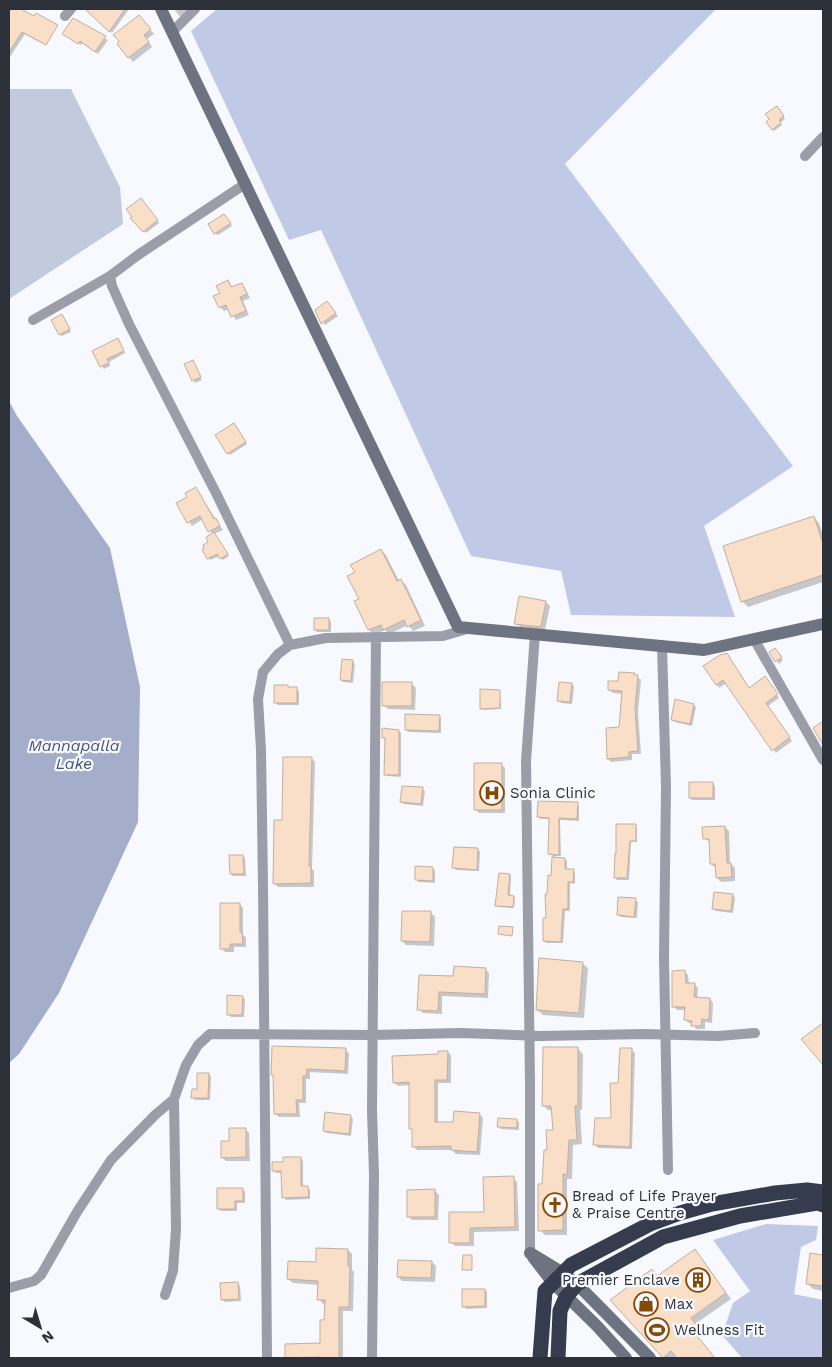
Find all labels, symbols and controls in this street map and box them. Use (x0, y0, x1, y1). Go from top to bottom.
water label: Mannapalla Lake (28, 736, 120, 773)
hospital icon: Sonia Clinic (479, 780, 505, 806)
place label: Sonia Clinic (510, 784, 596, 802)
place label: Bread of Life Prayer & Praise Centre (572, 1187, 717, 1222)
church icon: Bread of Life Prayer & Praise Centre (542, 1192, 568, 1218)
building icon: Premier Enclave (685, 1267, 711, 1293)
place label: Premier Enclave (562, 1271, 680, 1289)
shop icon: Max (633, 1291, 659, 1317)
place label: Max (664, 1295, 693, 1313)
north arrow (15, 1302, 65, 1352)
sports icon: Wellness Fit (644, 1317, 670, 1343)
place label: Wellness Fit (674, 1321, 765, 1339)
text: N (39, 1328, 57, 1347)

